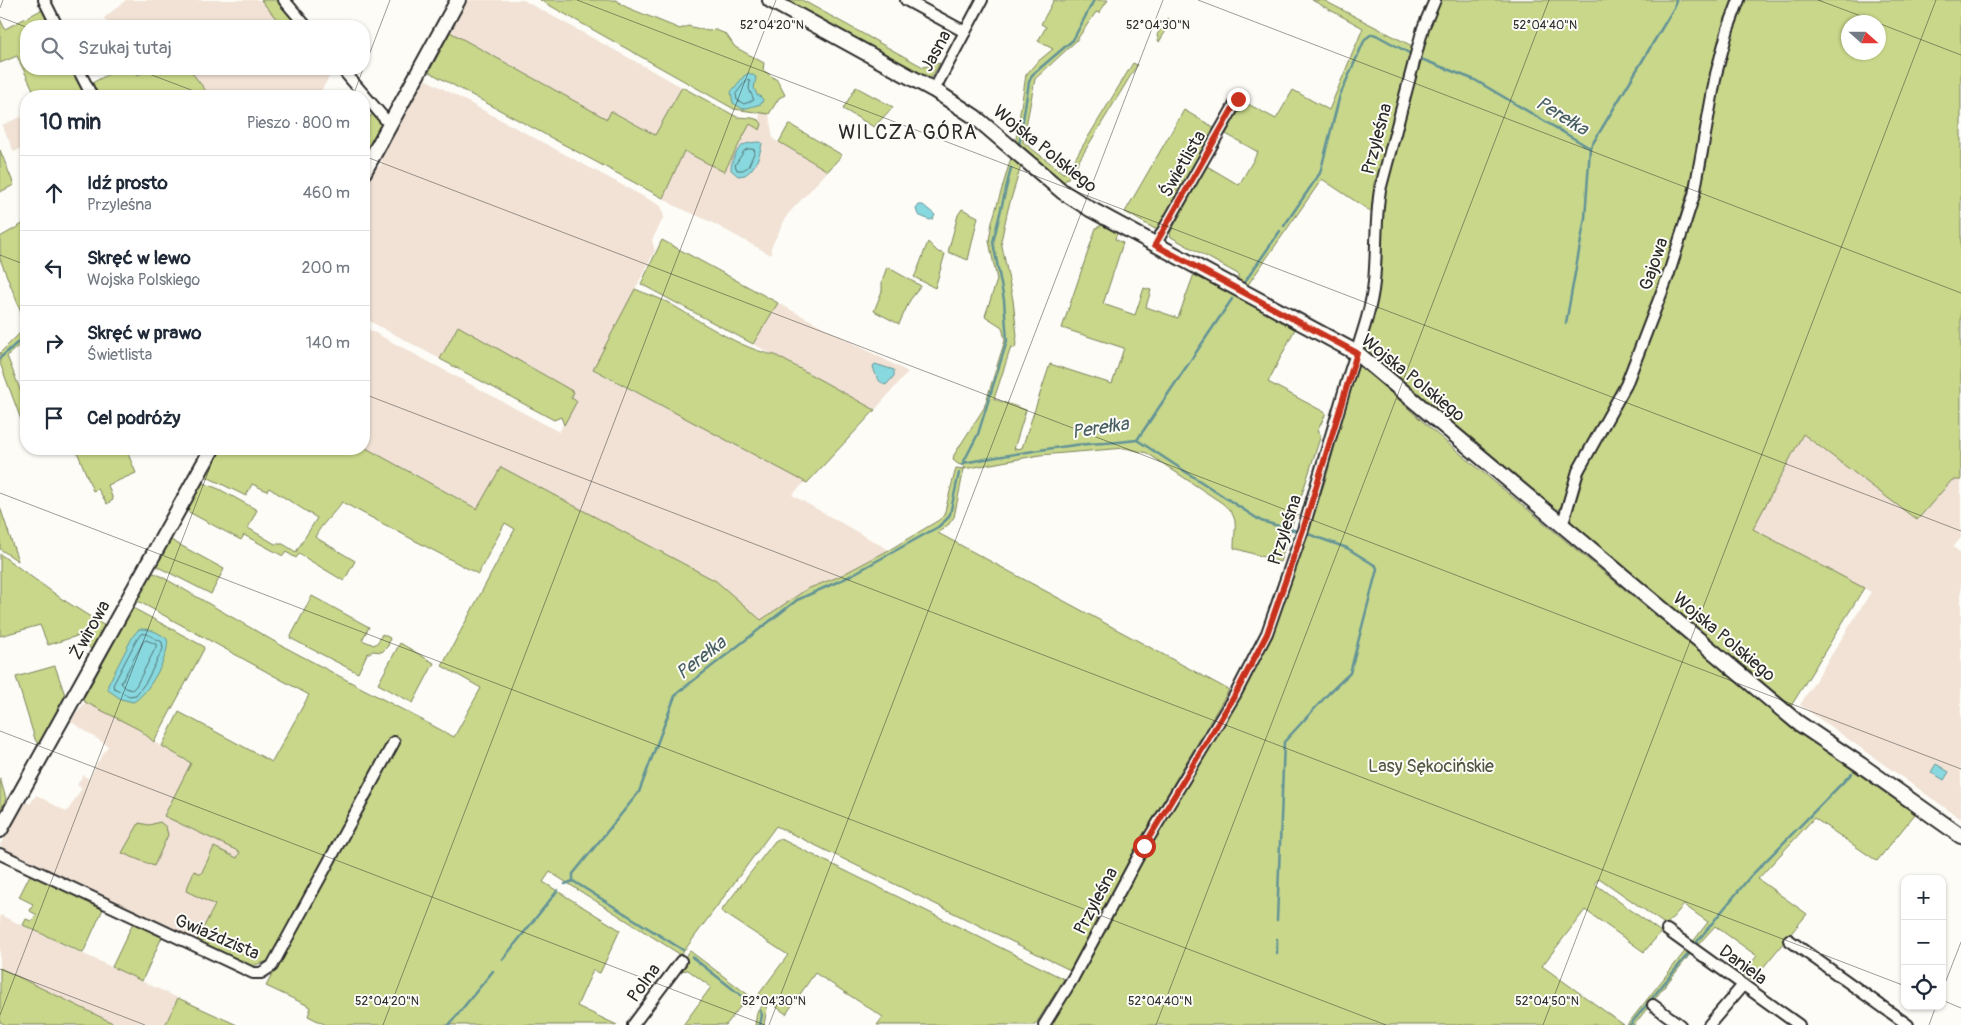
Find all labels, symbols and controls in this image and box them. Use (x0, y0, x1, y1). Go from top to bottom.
north arrow (1841, 15, 1886, 60)
text: 52°04'20"N (740, 18, 804, 33)
text: 52°04'30"N (1126, 18, 1190, 33)
text: 52°04'40"N (1513, 18, 1577, 33)
search box (20, 20, 370, 75)
street label: Jasna (916, 26, 956, 76)
icon: search (38, 34, 66, 62)
text: Szukaj tutaj (78, 36, 172, 60)
route end (1227, 88, 1250, 111)
water label: Perełka (1531, 91, 1594, 142)
street label: Wojska Polskiego (988, 100, 1102, 198)
street label: Przyleśna (1356, 101, 1398, 177)
text: 10 min (40, 109, 101, 136)
text: Pieszo · 800 m (247, 113, 350, 133)
district label: WILCZA GÓRA (838, 120, 978, 145)
street label: Świetlista (1155, 127, 1211, 201)
text: Idź prosto (87, 171, 168, 195)
icon: ahead (40, 179, 68, 207)
text: 460 m (303, 183, 350, 203)
text: Przyleśna (87, 195, 152, 215)
street label: Gajowa (1634, 235, 1674, 293)
text: Skręć w lewo (87, 246, 191, 270)
icon: left (40, 254, 68, 282)
text: 200 m (302, 258, 350, 278)
text: Wojska Polskiego (87, 270, 200, 290)
text: Skręć w prawo (87, 321, 201, 345)
icon: right (40, 329, 68, 357)
street label: Wojska Polskiego (1356, 329, 1470, 427)
text: 140 m (306, 333, 350, 353)
text: Świetlista (87, 345, 152, 365)
icon: arrive (40, 404, 68, 432)
text: Cel podróży (87, 406, 180, 430)
water label: Perełka (1070, 412, 1131, 444)
street label: Przyleśna (1263, 492, 1307, 568)
street label: Wojska Polskiego (1668, 587, 1780, 687)
street label: Żwirowa (64, 596, 116, 664)
water label: Perełka (671, 630, 732, 685)
park label: Lasy Sękocińskie (1368, 755, 1494, 778)
route start (1133, 835, 1156, 858)
street label: Przyleśna (1069, 863, 1123, 939)
map controls (1901, 875, 1946, 1010)
button: + (1901, 875, 1946, 920)
street label: Gwiaździsta (171, 909, 263, 965)
button: − (1901, 920, 1946, 965)
street label: Daniela (1714, 940, 1772, 990)
street label: Polna (622, 959, 666, 1007)
button: locate (1901, 965, 1946, 1010)
text: 52°04'20"N (355, 994, 419, 1009)
text: 52°04'30"N (742, 994, 806, 1009)
text: 52°04'40"N (1128, 994, 1192, 1009)
text: 52°04'50"N (1515, 994, 1579, 1009)

